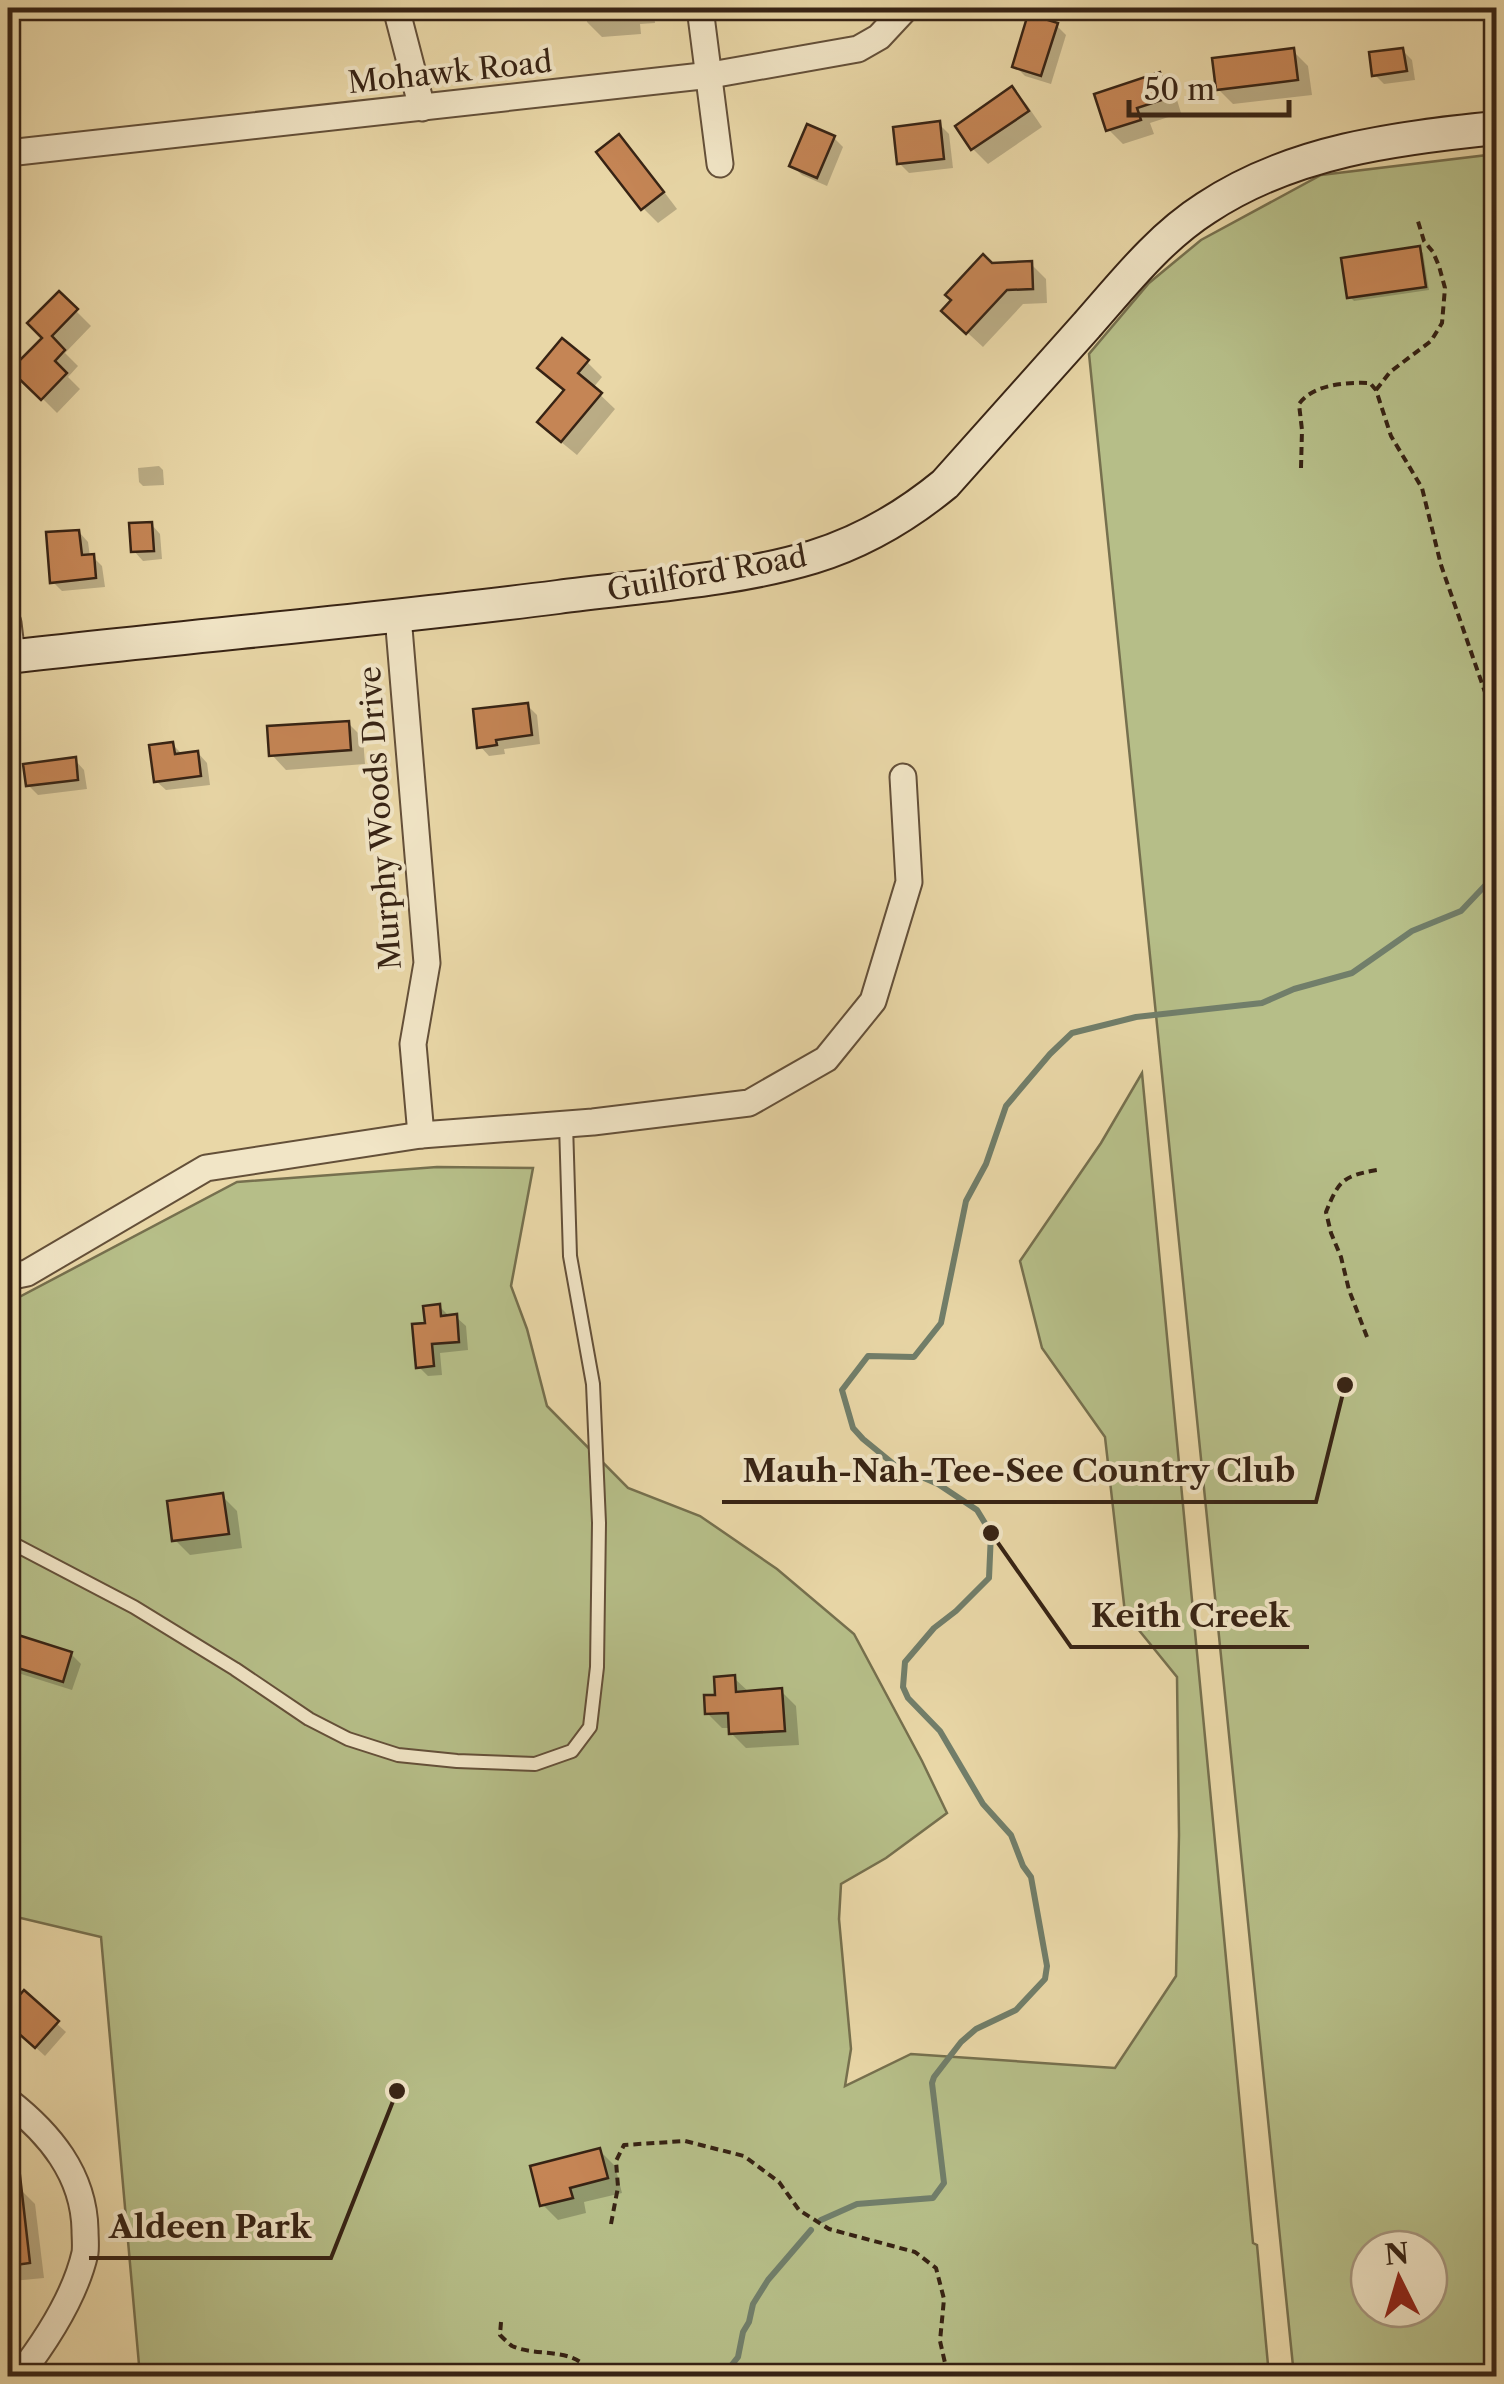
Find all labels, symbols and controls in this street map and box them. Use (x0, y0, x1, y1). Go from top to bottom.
street label: Mohawk Road (346, 43, 554, 101)
scale bar (1129, 55, 1289, 117)
text: 50 m (1144, 71, 1215, 108)
street label: Guilford Road (604, 537, 810, 609)
street label: Murphy Woods Drive (351, 665, 409, 971)
callout: Mauh-Nah-Tee-See Country Club (722, 1440, 1316, 1502)
text: Mauh-Nah-Tee-See Country Club (743, 1451, 1295, 1490)
callout: Keith Creek (1071, 1585, 1309, 1647)
text: Keith Creek (1091, 1596, 1290, 1635)
callout: Aldeen Park (89, 2196, 331, 2258)
text: Aldeen Park (108, 2207, 312, 2246)
north arrow (1349, 2229, 1449, 2329)
text: N (1383, 2236, 1410, 2272)

